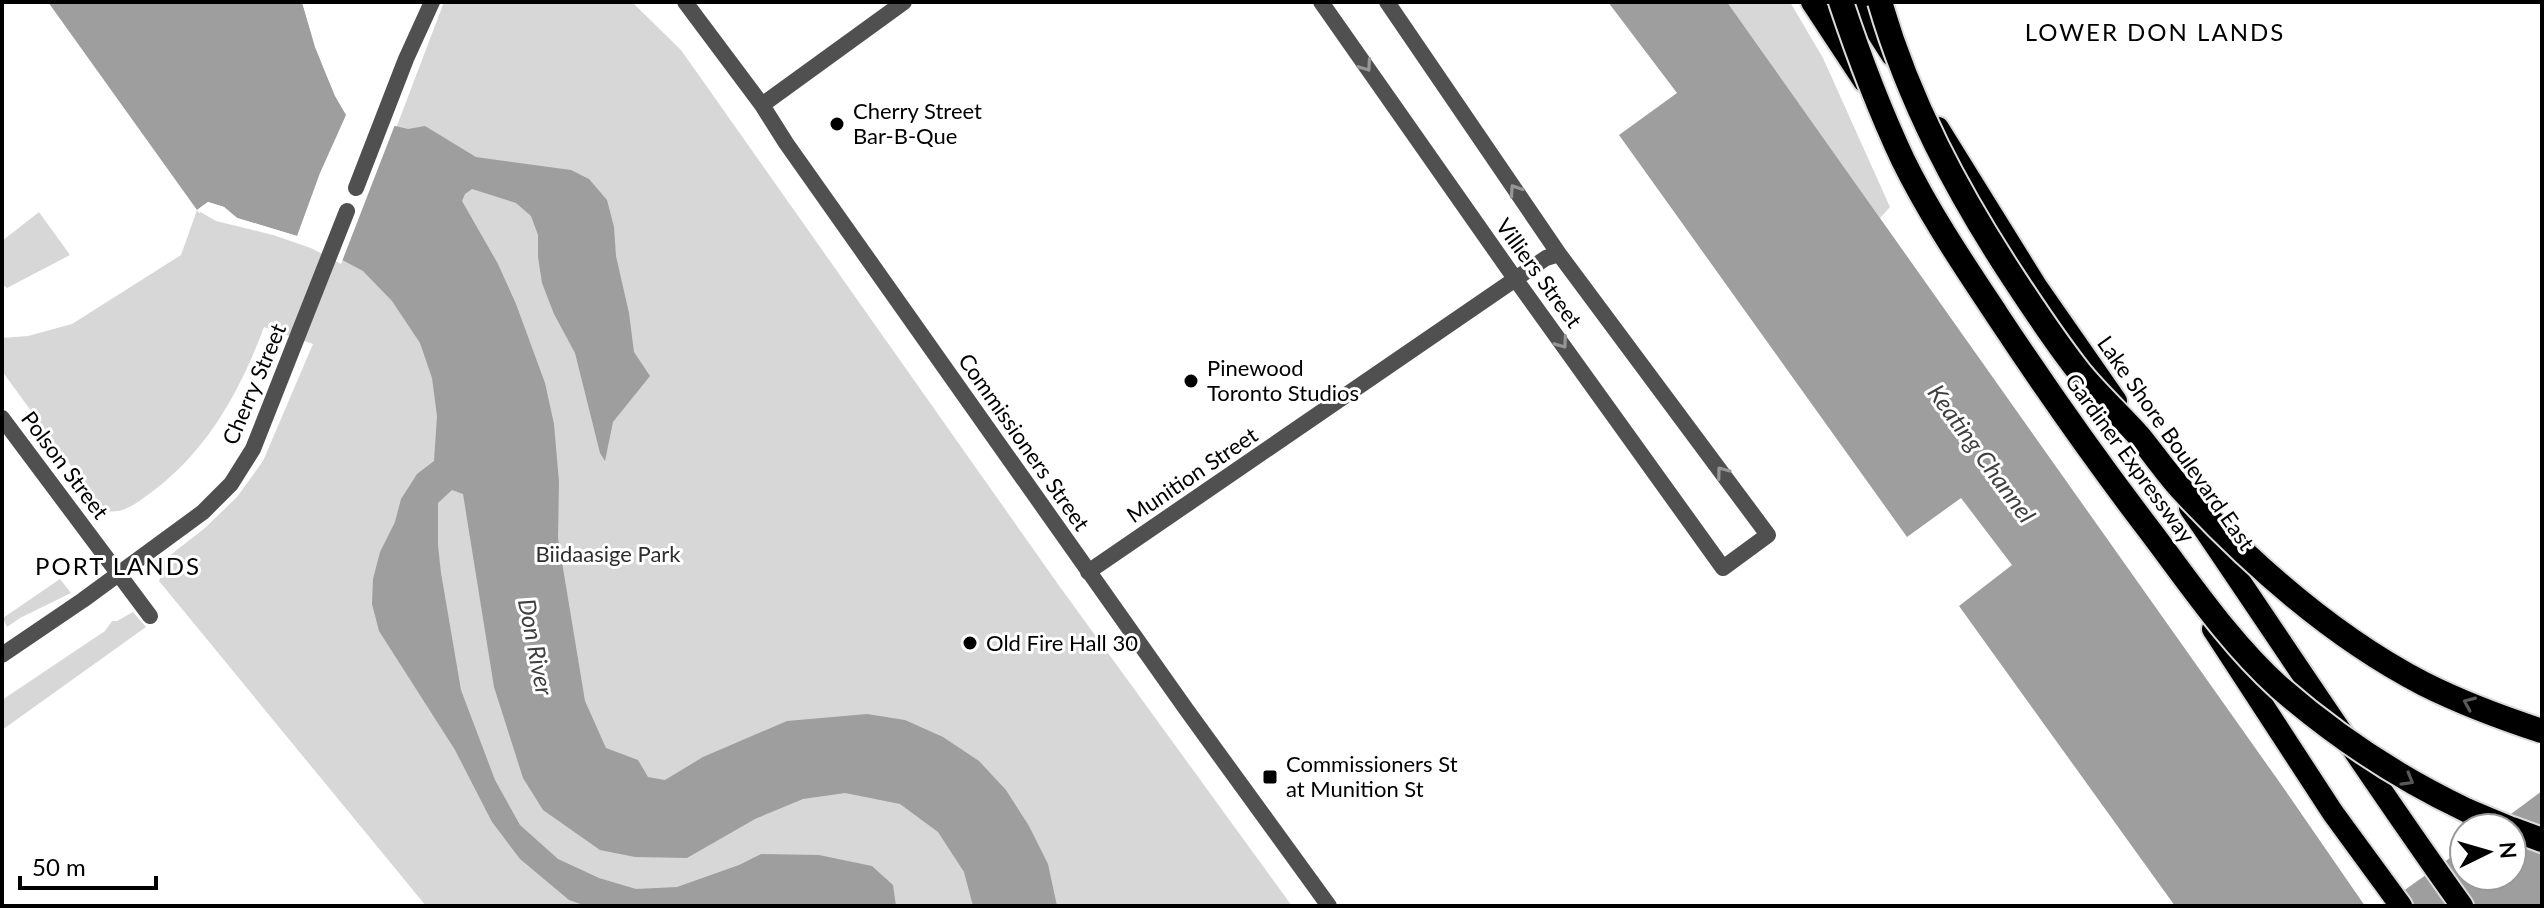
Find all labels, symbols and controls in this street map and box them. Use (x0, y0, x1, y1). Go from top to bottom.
district label: LOWER DON LANDS (2025, 17, 2285, 46)
one-way arrow (1356, 57, 1371, 71)
place label: Cherry Street Bar-B-Que (853, 97, 982, 149)
marker: Cherry Street Bar-B-Que (828, 115, 846, 133)
one-way arrow (1510, 184, 1525, 198)
street label: Villiers Street (1491, 213, 1588, 333)
street label: Cherry Street (216, 319, 291, 448)
street label: Lake Shore Boulevard East (2092, 330, 2261, 555)
one-way arrow (1552, 335, 1567, 349)
street label: Commissioners Street (953, 348, 1096, 536)
place label: Pinewood Toronto Studios (1207, 354, 1359, 406)
street label: Gardiner Expressway (2060, 368, 2201, 548)
marker: Pinewood Toronto Studios (1182, 372, 1200, 390)
water label: Keating Channel (1922, 378, 2042, 528)
street label: Polson Street (16, 405, 115, 524)
street label: Munition Street (1121, 421, 1262, 528)
one-way arrow (1717, 466, 1731, 481)
park label: Biidaasige Park (535, 540, 681, 567)
district label: PORT LANDS (35, 551, 201, 580)
water label: Don River (513, 596, 560, 698)
place label: Old Fire Hall 30 (986, 629, 1138, 656)
marker: Old Fire Hall 30 (961, 634, 979, 652)
one-way arrow (2463, 697, 2477, 713)
place label: Commissioners St at Munition St (1286, 750, 1458, 802)
marker: Commissioners St at Munition St (1261, 768, 1279, 786)
one-way arrow (2399, 770, 2414, 786)
north arrow (2448, 812, 2528, 892)
scale bar (20, 840, 156, 890)
text: N (2494, 841, 2523, 860)
text: 50 m (32, 852, 86, 881)

